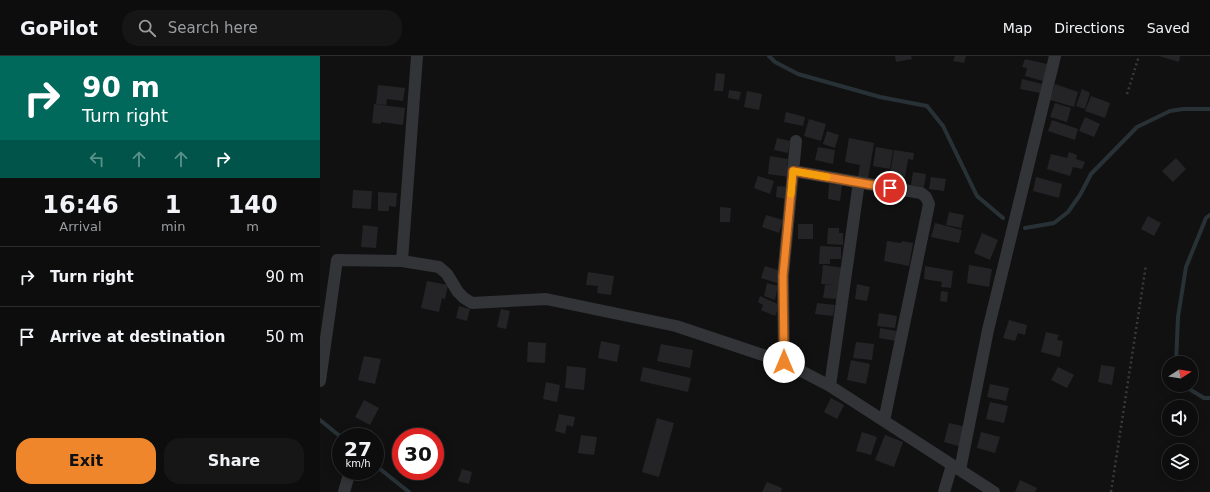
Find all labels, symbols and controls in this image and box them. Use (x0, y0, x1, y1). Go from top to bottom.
search box (122, 10, 402, 46)
text: GoPilot (20, 17, 98, 39)
icon: search (136, 17, 158, 39)
text: Search here (168, 19, 258, 37)
text: Map (1003, 20, 1032, 36)
text: Directions (1054, 20, 1125, 36)
text: Saved (1147, 20, 1190, 36)
text: 90 m (82, 71, 160, 104)
icon: right (16, 72, 68, 124)
text: Turn right (82, 105, 168, 126)
icon: left (86, 148, 108, 170)
icon: ahead (128, 148, 150, 170)
icon: ahead (170, 148, 192, 170)
icon: right (212, 148, 234, 170)
pin (873, 171, 907, 205)
icon: arrive (879, 177, 901, 199)
text: 16:46 (42, 191, 119, 219)
text: 1 (165, 191, 181, 219)
text: 140 (228, 191, 278, 219)
text: Arrival (59, 219, 102, 234)
text: min (161, 219, 185, 234)
text: m (246, 219, 259, 234)
icon: right (16, 266, 38, 288)
text: Turn right (50, 268, 134, 286)
text: 90 m (266, 268, 304, 286)
icon: arrive (16, 326, 38, 348)
text: Arrive at destination (50, 328, 225, 346)
text: 50 m (266, 328, 304, 346)
position arrow (763, 341, 805, 383)
north arrow (1162, 356, 1198, 392)
map controls (1162, 356, 1198, 480)
button: sound (1162, 400, 1198, 436)
speed limit sign: 30 (392, 428, 444, 480)
text: 27 (344, 437, 372, 461)
button: Exit (16, 438, 156, 484)
button: Share (164, 438, 304, 484)
button: layers (1162, 444, 1198, 480)
text: km/h (345, 458, 371, 469)

